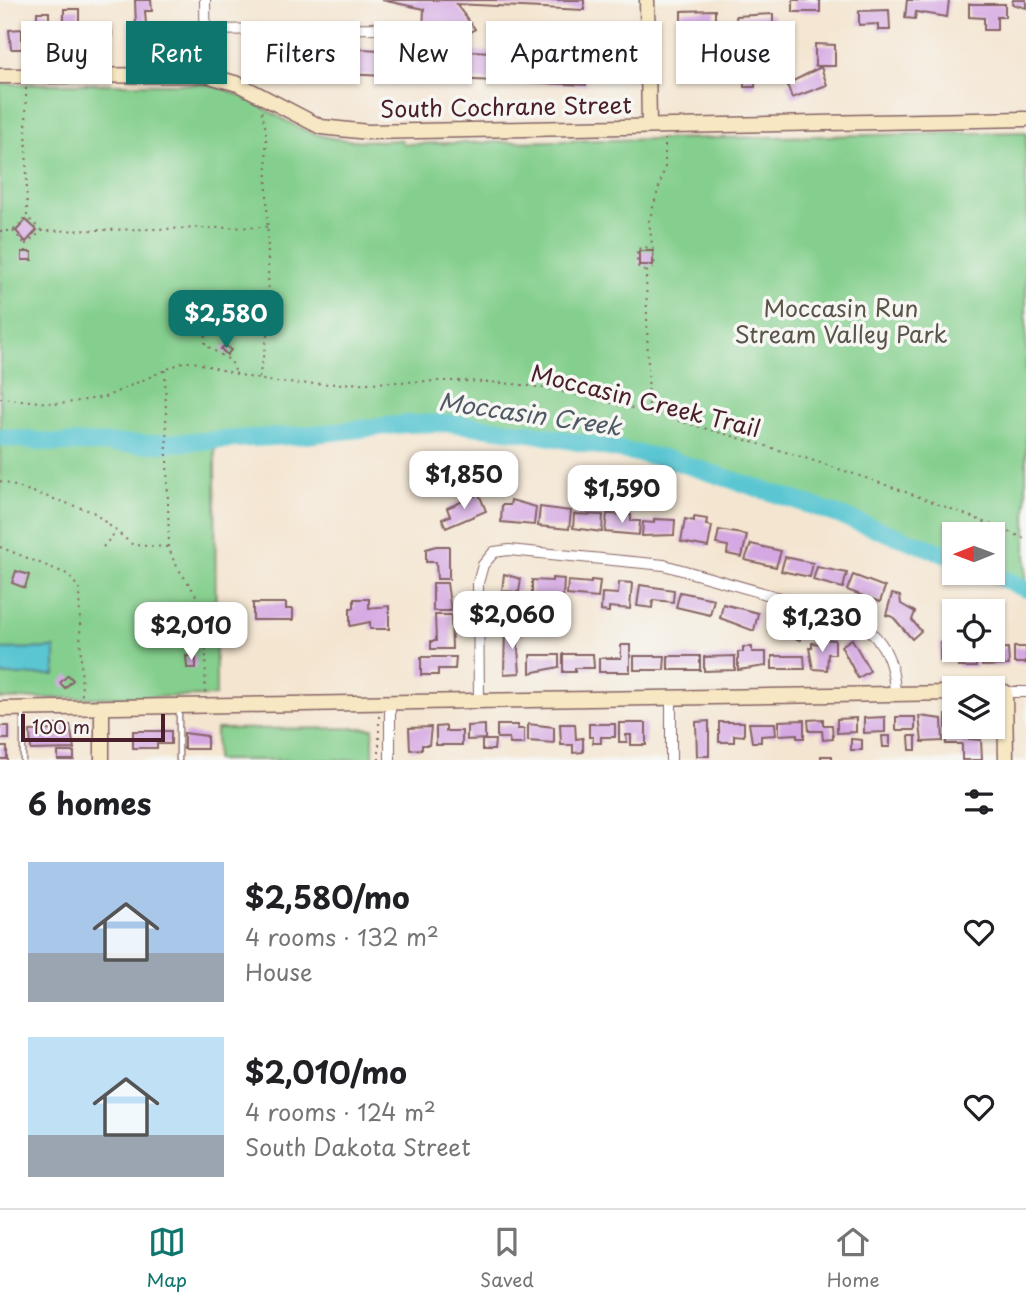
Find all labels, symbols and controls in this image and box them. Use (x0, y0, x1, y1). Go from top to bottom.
chip: Buy (21, 21, 112, 84)
chip: Rent (126, 21, 227, 84)
chip: Filters (241, 21, 360, 84)
chip: New (374, 21, 472, 84)
chip: Apartment (486, 21, 662, 84)
chip: House (676, 21, 795, 84)
street label: South Cochrane Street (380, 86, 632, 126)
pin: $2,580 (169, 290, 283, 350)
park label: Moccasin Run Stream Valley Park (734, 290, 948, 351)
text: $2,580 (184, 295, 268, 330)
street label: Moccasin Creek Trail (527, 358, 765, 442)
water label: Moccasin Creek (436, 386, 624, 440)
pin: $1,850 (407, 452, 521, 511)
text: $1,850 (425, 456, 503, 491)
pin: $1,590 (565, 466, 679, 525)
text: $1,590 (584, 470, 660, 505)
north arrow (942, 522, 1004, 584)
map controls (942, 522, 1005, 739)
pin: $2,060 (455, 592, 569, 651)
pin: $1,230 (765, 594, 879, 654)
text: $2,060 (469, 596, 555, 631)
text: $1,230 (782, 599, 862, 634)
button: locate (942, 599, 1005, 662)
pin: $2,010 (134, 602, 248, 662)
text: $2,010 (150, 607, 232, 642)
button: layers (942, 676, 1005, 739)
scale bar (21, 711, 164, 743)
text: 100 m (32, 712, 90, 740)
text: 6 homes (28, 780, 151, 825)
icon: filters (960, 783, 998, 821)
text: $2,580/mo (245, 874, 410, 919)
icon: home (84, 890, 168, 974)
icon: heart (960, 913, 998, 951)
text: 4 rooms · 132 m² (245, 919, 439, 954)
text: House (245, 954, 312, 989)
text: $2,010/mo (245, 1049, 407, 1094)
icon: home (84, 1065, 168, 1149)
icon: heart (960, 1088, 998, 1126)
text: 4 rooms · 124 m² (245, 1094, 436, 1129)
text: South Dakota Street (245, 1129, 471, 1164)
tab: Map (146, 1223, 187, 1293)
tab: Saved (480, 1223, 534, 1293)
tab: Home (827, 1223, 880, 1293)

